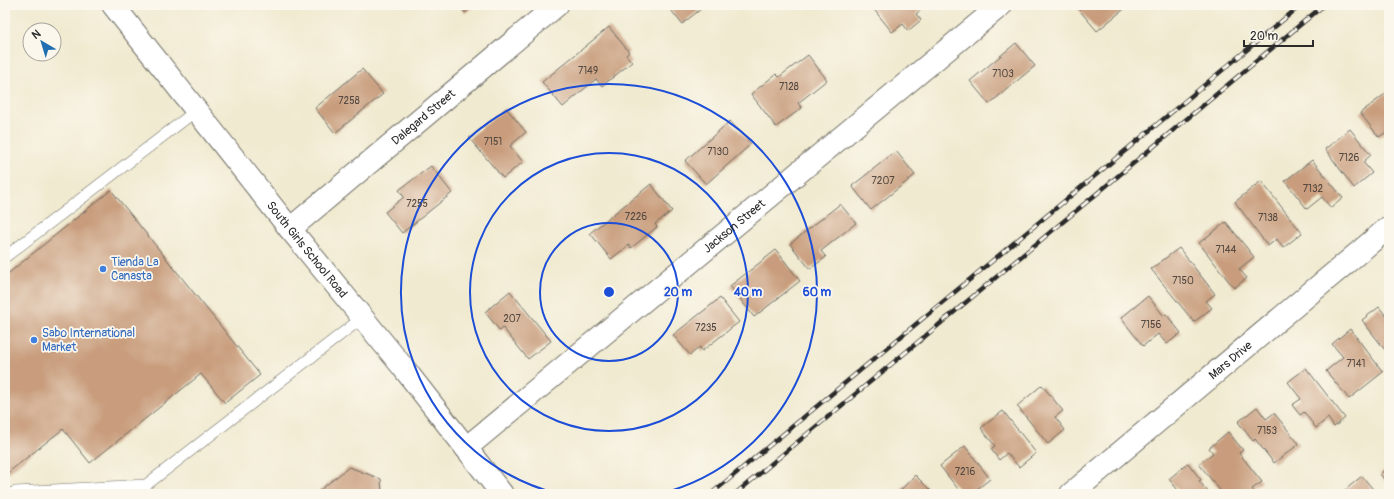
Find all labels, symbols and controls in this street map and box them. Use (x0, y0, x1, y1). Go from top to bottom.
north arrow (22, 22, 62, 62)
scale bar (1244, 22, 1313, 48)
text: N (29, 27, 44, 42)
text: 20 m (1250, 29, 1279, 44)
house number: 7149 (578, 65, 598, 77)
house number: 7103 (992, 68, 1014, 80)
house number: 7128 (779, 81, 799, 93)
street label: Dalegard Street (388, 86, 458, 148)
house number: 7258 (338, 95, 360, 107)
house number: 7151 (484, 136, 502, 148)
house number: 7130 (707, 146, 729, 158)
house number: 7126 (1339, 152, 1359, 164)
house number: 7207 (872, 175, 895, 187)
house number: 7132 (1303, 183, 1324, 195)
street label: Jackson Street (700, 196, 768, 256)
street label: South Girls School Road (263, 198, 351, 301)
house number: 7255 (406, 198, 428, 210)
house number: 7226 (625, 211, 647, 223)
house number: 7138 (1258, 212, 1278, 224)
house number: 7144 (1216, 244, 1237, 256)
place label: Tienda La Canasta (111, 255, 159, 284)
marker: Tienda La Canasta (98, 264, 108, 274)
house number: 7150 (1172, 275, 1194, 287)
centre of rings (602, 285, 616, 299)
text: 20 m (664, 285, 692, 300)
text: 40 m (733, 285, 763, 300)
text: 60 m (803, 285, 832, 300)
house number: 207 (503, 313, 522, 325)
house number: 7156 (1141, 319, 1161, 331)
house number: 7235 (695, 322, 717, 334)
place label: Sabo International Market (42, 326, 135, 355)
marker: Sabo International Market (29, 335, 39, 345)
street label: Mars Drive (1205, 338, 1255, 383)
house number: 7141 (1347, 358, 1366, 370)
house number: 7153 (1257, 425, 1278, 437)
house number: 7216 (955, 466, 975, 478)

